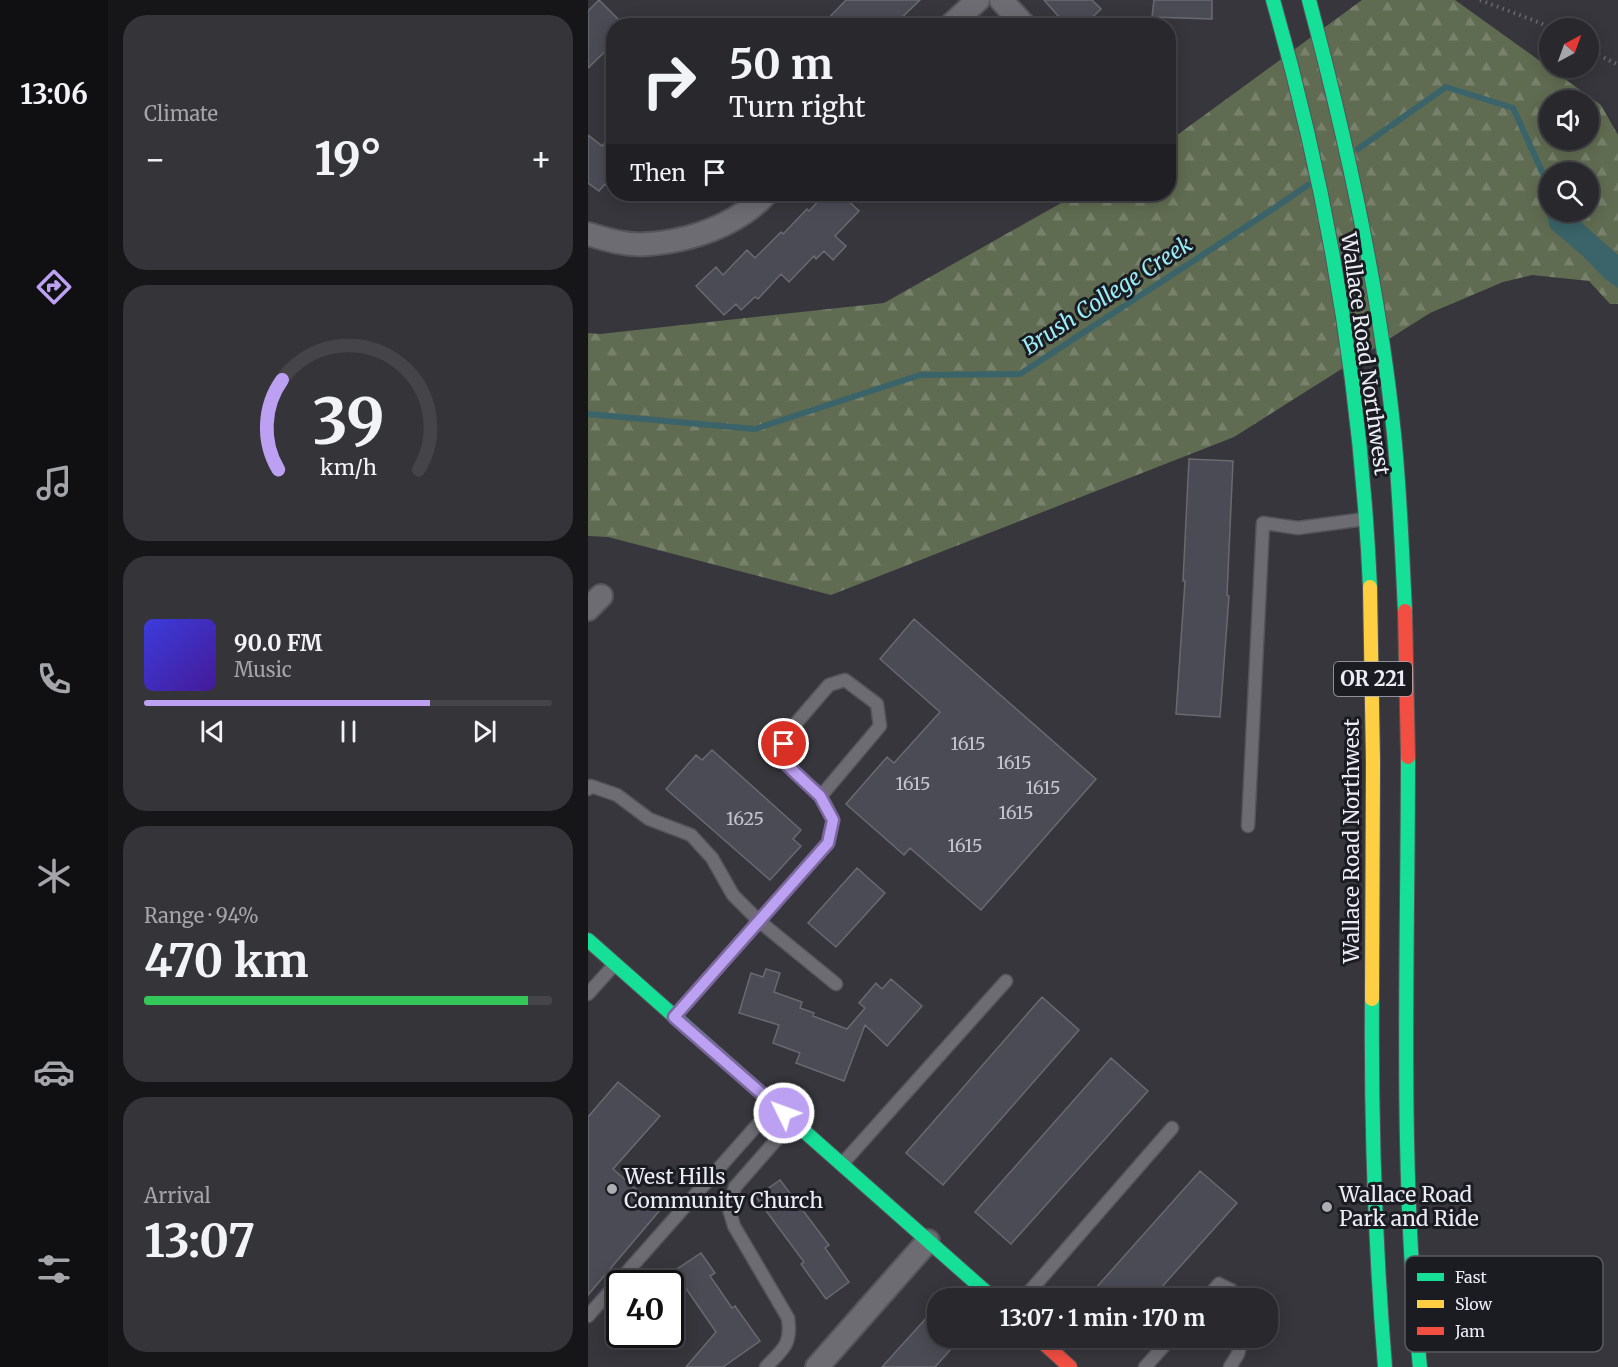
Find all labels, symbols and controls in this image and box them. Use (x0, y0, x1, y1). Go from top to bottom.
north arrow (1539, 18, 1599, 78)
map controls (1539, 18, 1599, 222)
text: 50 m (729, 38, 833, 90)
icon: right (630, 42, 708, 120)
text: 13:06 (20, 77, 88, 111)
text: Turn right (729, 90, 866, 124)
button: sound (1539, 90, 1599, 150)
text: Climate (144, 101, 218, 126)
text: 19° (314, 131, 382, 187)
text: − (144, 139, 166, 180)
text: + (530, 139, 552, 180)
icon: arrive (698, 156, 731, 189)
text: Then (630, 159, 686, 187)
button: search (1539, 162, 1599, 222)
water label: Brush College Creek (1017, 230, 1197, 360)
street label: Wallace Road Northwest (1335, 230, 1396, 477)
icon: directions (33, 266, 75, 308)
text: 39 (312, 383, 384, 461)
text: km/h (320, 455, 376, 482)
icon: music (33, 462, 75, 504)
text: 90.0 FM (234, 629, 322, 657)
text: Music (234, 657, 292, 682)
icon: phone (33, 658, 75, 700)
road number: OR 221 (1334, 662, 1412, 696)
icon: previous (196, 715, 229, 748)
icon: pause (332, 715, 365, 748)
icon: next (468, 715, 501, 748)
pin (758, 718, 809, 769)
street label: Wallace Road Northwest (1338, 719, 1365, 964)
icon: arrive (767, 727, 800, 760)
house number: 1615 (950, 732, 986, 755)
house number: 1615 (996, 751, 1032, 774)
house number: 1615 (895, 772, 931, 795)
house number: 1615 (1025, 776, 1061, 799)
house number: 1615 (998, 801, 1034, 824)
house number: 1625 (726, 807, 764, 830)
house number: 1615 (947, 834, 983, 857)
icon: climate (33, 855, 75, 897)
text: Range · 94% (144, 903, 259, 928)
text: 470 km (144, 933, 308, 989)
icon: car (33, 1051, 75, 1093)
position arrow (752, 1081, 816, 1145)
place label: West Hills Community Church (623, 1163, 823, 1214)
place label: Wallace Road Park and Ride (1338, 1181, 1479, 1232)
marker: West Hills Community Church (605, 1182, 619, 1196)
text: Arrival (144, 1183, 211, 1208)
marker: Wallace Road Park and Ride (1320, 1200, 1334, 1214)
text: 13:07 (144, 1213, 255, 1269)
icon: filters (33, 1248, 75, 1290)
legend (1405, 1256, 1603, 1352)
text: Fast (1455, 1267, 1488, 1287)
speed limit sign: 40 (606, 1270, 684, 1348)
text: Slow (1455, 1294, 1493, 1314)
text: 13:07 · 1 min · 170 m (1000, 1304, 1205, 1332)
text: Jam (1454, 1321, 1485, 1341)

